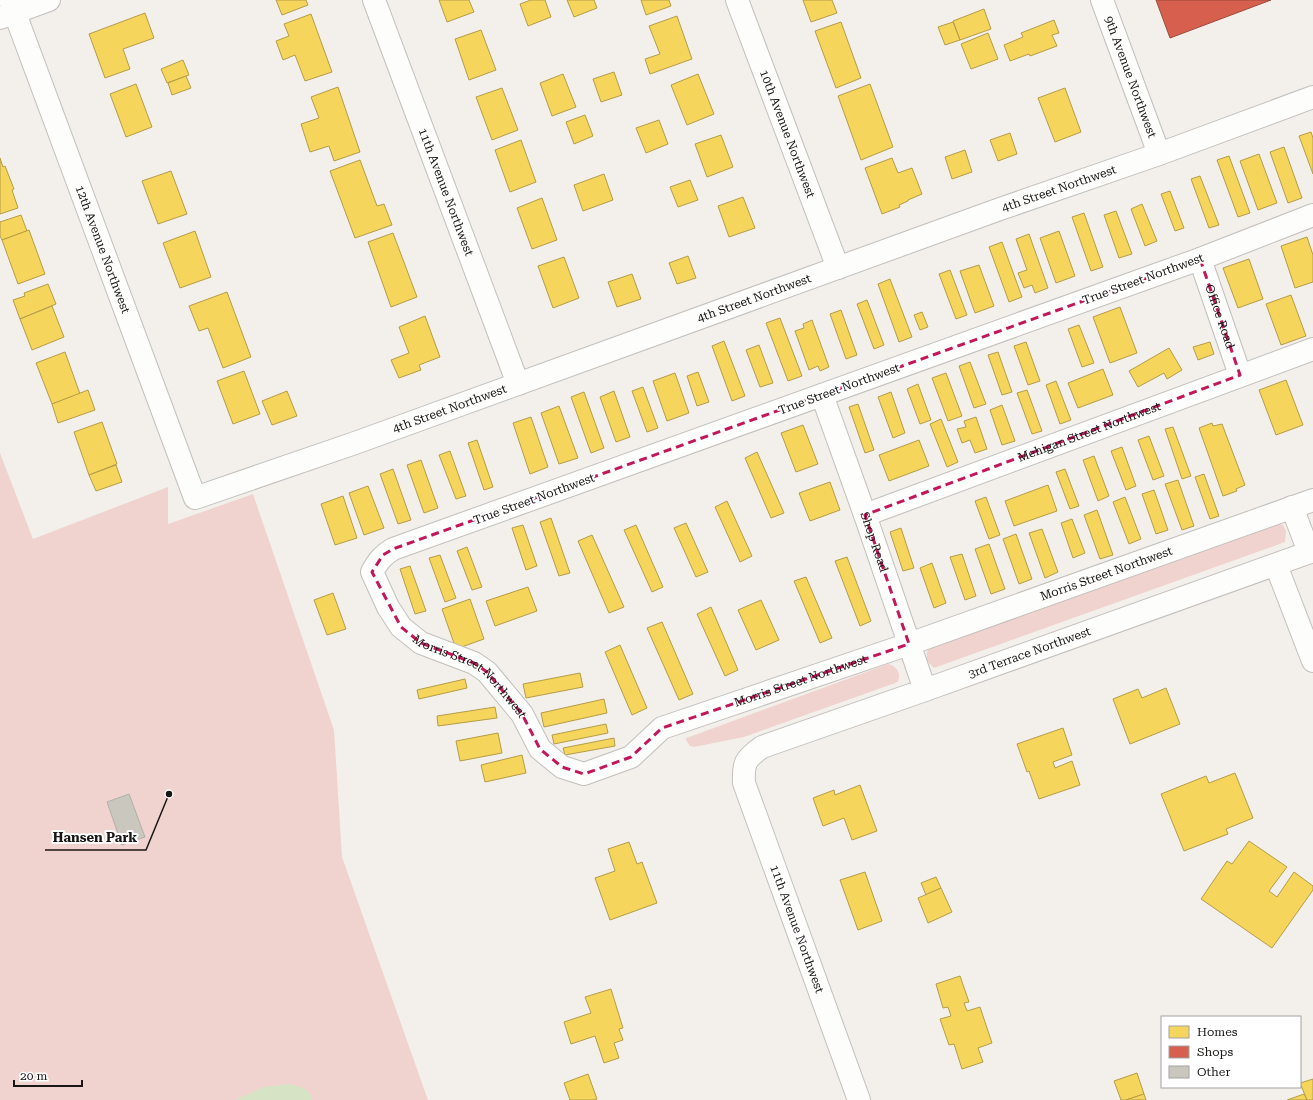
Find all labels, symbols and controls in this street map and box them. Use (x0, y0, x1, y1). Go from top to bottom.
street label: 9th Avenue Northwest (1102, 14, 1160, 140)
street label: 10th Avenue Northwest (757, 68, 818, 200)
street label: 11th Avenue Northwest (416, 126, 476, 258)
street label: 4th Street Northwest (1000, 162, 1119, 215)
street label: 12th Avenue Northwest (72, 183, 133, 316)
street label: True Street Northwest (1081, 250, 1206, 307)
street label: 4th Street Northwest (695, 271, 813, 325)
street label: Office Road (1202, 283, 1238, 351)
street label: True Street Northwest (777, 360, 902, 417)
street label: 4th Street Northwest (391, 381, 509, 436)
street label: Mehigan Street Northwest (1016, 399, 1163, 465)
street label: True Street Northwest (472, 470, 597, 527)
street label: Shop Road (857, 510, 891, 574)
street label: Morris Street Northwest (1038, 544, 1175, 604)
street label: 3rd Terrace Northwest (966, 624, 1093, 681)
street label: Morris Street Northwest (410, 632, 530, 721)
street label: Morris Street Northwest (732, 652, 869, 710)
callout: Hansen Park (45, 825, 146, 850)
text: Hansen Park (53, 830, 137, 845)
street label: 11th Avenue Northwest (767, 863, 827, 995)
legend (1161, 1016, 1301, 1088)
text: Homes (1197, 1025, 1238, 1039)
text: Shops (1197, 1045, 1233, 1059)
scale bar (14, 1062, 82, 1088)
text: Other (1197, 1065, 1230, 1079)
text: 20 m (20, 1069, 47, 1083)

